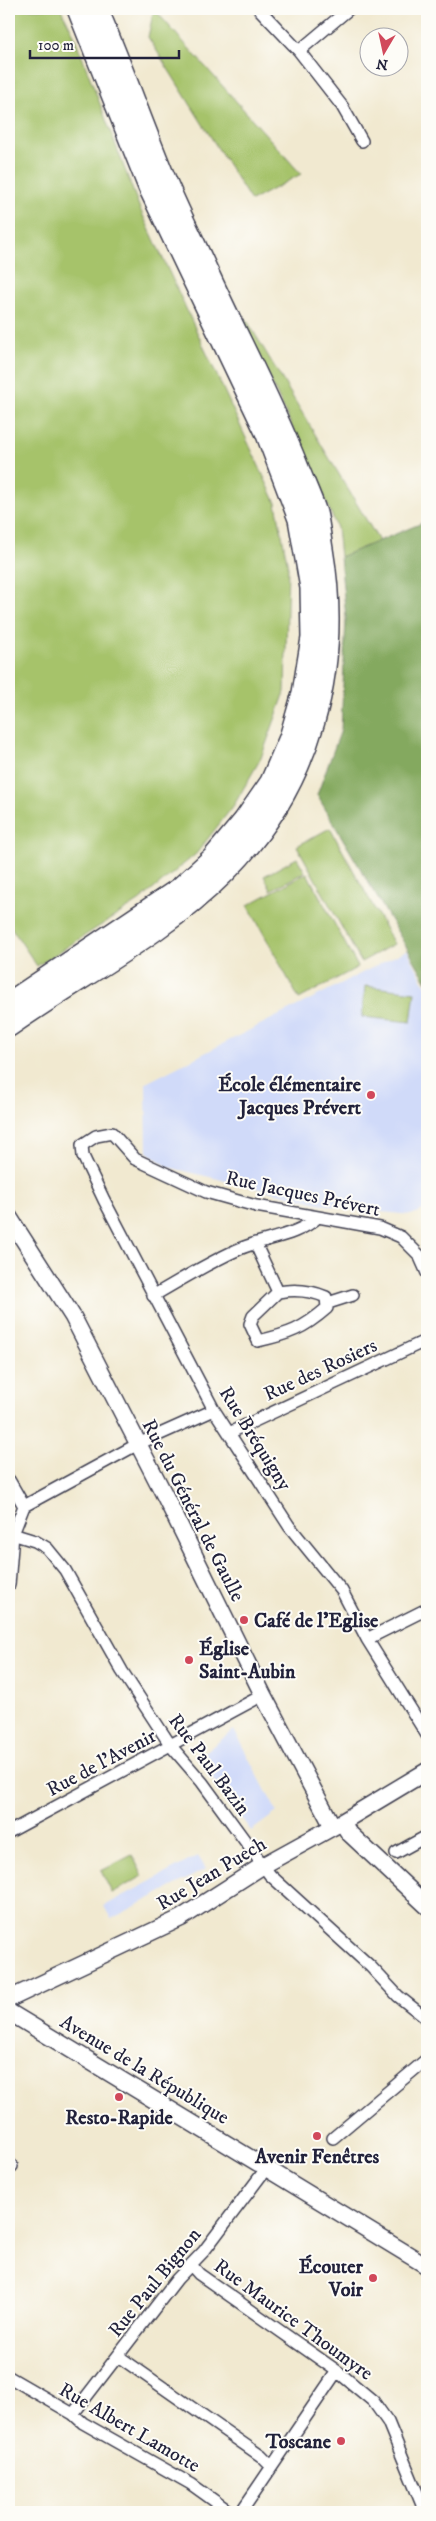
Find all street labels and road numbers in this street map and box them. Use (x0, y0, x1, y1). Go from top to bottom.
street label: Rue Jacques Prévert (223, 1166, 382, 1223)
street label: Rue des Rosiers (260, 1333, 381, 1407)
street label: Rue Bréquigny (213, 1382, 297, 1496)
street label: Rue du Général de Gaulle (136, 1415, 250, 1606)
street label: Rue Paul Bazin (162, 1709, 256, 1821)
street label: Rue de l'Avenir (42, 1724, 161, 1803)
street label: Rue Jean Puech (152, 1832, 271, 1917)
street label: Avenue de la République (55, 2010, 233, 2131)
street label: Rue Paul Bignon (103, 2223, 207, 2343)
street label: Rue Maurice Thoumyre (209, 2254, 378, 2386)
street label: Rue Albert Lamotte (54, 2378, 204, 2479)

